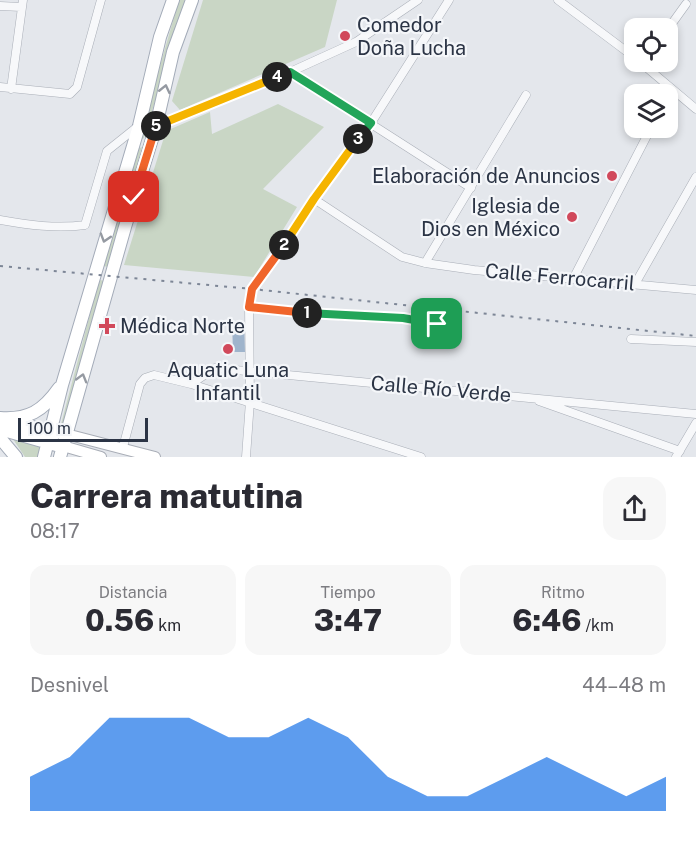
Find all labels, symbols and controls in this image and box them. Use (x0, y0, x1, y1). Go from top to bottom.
place label: Comedor Doña Lucha (357, 13, 466, 60)
map controls (624, 18, 678, 138)
button: locate (624, 18, 678, 72)
marker: Comedor Doña Lucha (338, 29, 352, 43)
pin: 4 (262, 62, 292, 92)
text: 4 (272, 67, 282, 86)
one-way arrow (157, 84, 170, 94)
button: layers (624, 84, 678, 138)
pin: 5 (141, 111, 171, 141)
text: 5 (151, 116, 161, 135)
pin: 3 (343, 124, 373, 154)
text: 3 (353, 129, 363, 148)
place label: Elaboración de Anuncios (372, 164, 600, 188)
marker: Elaboración de Anuncios (605, 169, 619, 183)
pin (108, 171, 159, 222)
icon: check (117, 180, 150, 213)
place label: Iglesia de Dios en México (421, 194, 560, 241)
marker: Iglesia de Dios en México (565, 210, 579, 224)
pin: 2 (269, 230, 299, 260)
one-way arrow (100, 232, 112, 243)
text: 2 (279, 235, 289, 254)
street label: Calle Ferrocarril (484, 258, 636, 296)
pin: 1 (292, 298, 322, 328)
pin (411, 298, 462, 349)
text: 1 (304, 303, 310, 322)
icon: arrive (420, 307, 453, 340)
place label: Médica Norte (120, 314, 245, 338)
marker: Médica Norte (98, 317, 116, 335)
marker: Aquatic Luna Infantil (221, 342, 235, 356)
place label: Aquatic Luna Infantil (167, 358, 289, 405)
street label: Calle Río Verde (370, 371, 512, 407)
one-way arrow (75, 373, 88, 383)
scale bar (18, 415, 148, 442)
text: 100 m (27, 419, 71, 438)
text: Carrera matutina (30, 477, 303, 515)
button: share (603, 477, 666, 540)
text: 08:17 (30, 519, 80, 543)
text: Distancia (99, 583, 167, 602)
text: Tiempo (321, 583, 375, 602)
text: Ritmo (541, 583, 585, 602)
text: 0.56 (85, 602, 154, 638)
text: 3:47 (314, 602, 382, 638)
text: 6:46 (512, 602, 582, 638)
text: km (154, 616, 181, 635)
text: /km (582, 616, 614, 635)
text: Desnivel (30, 673, 109, 697)
text: 44–48 m (582, 673, 666, 697)

